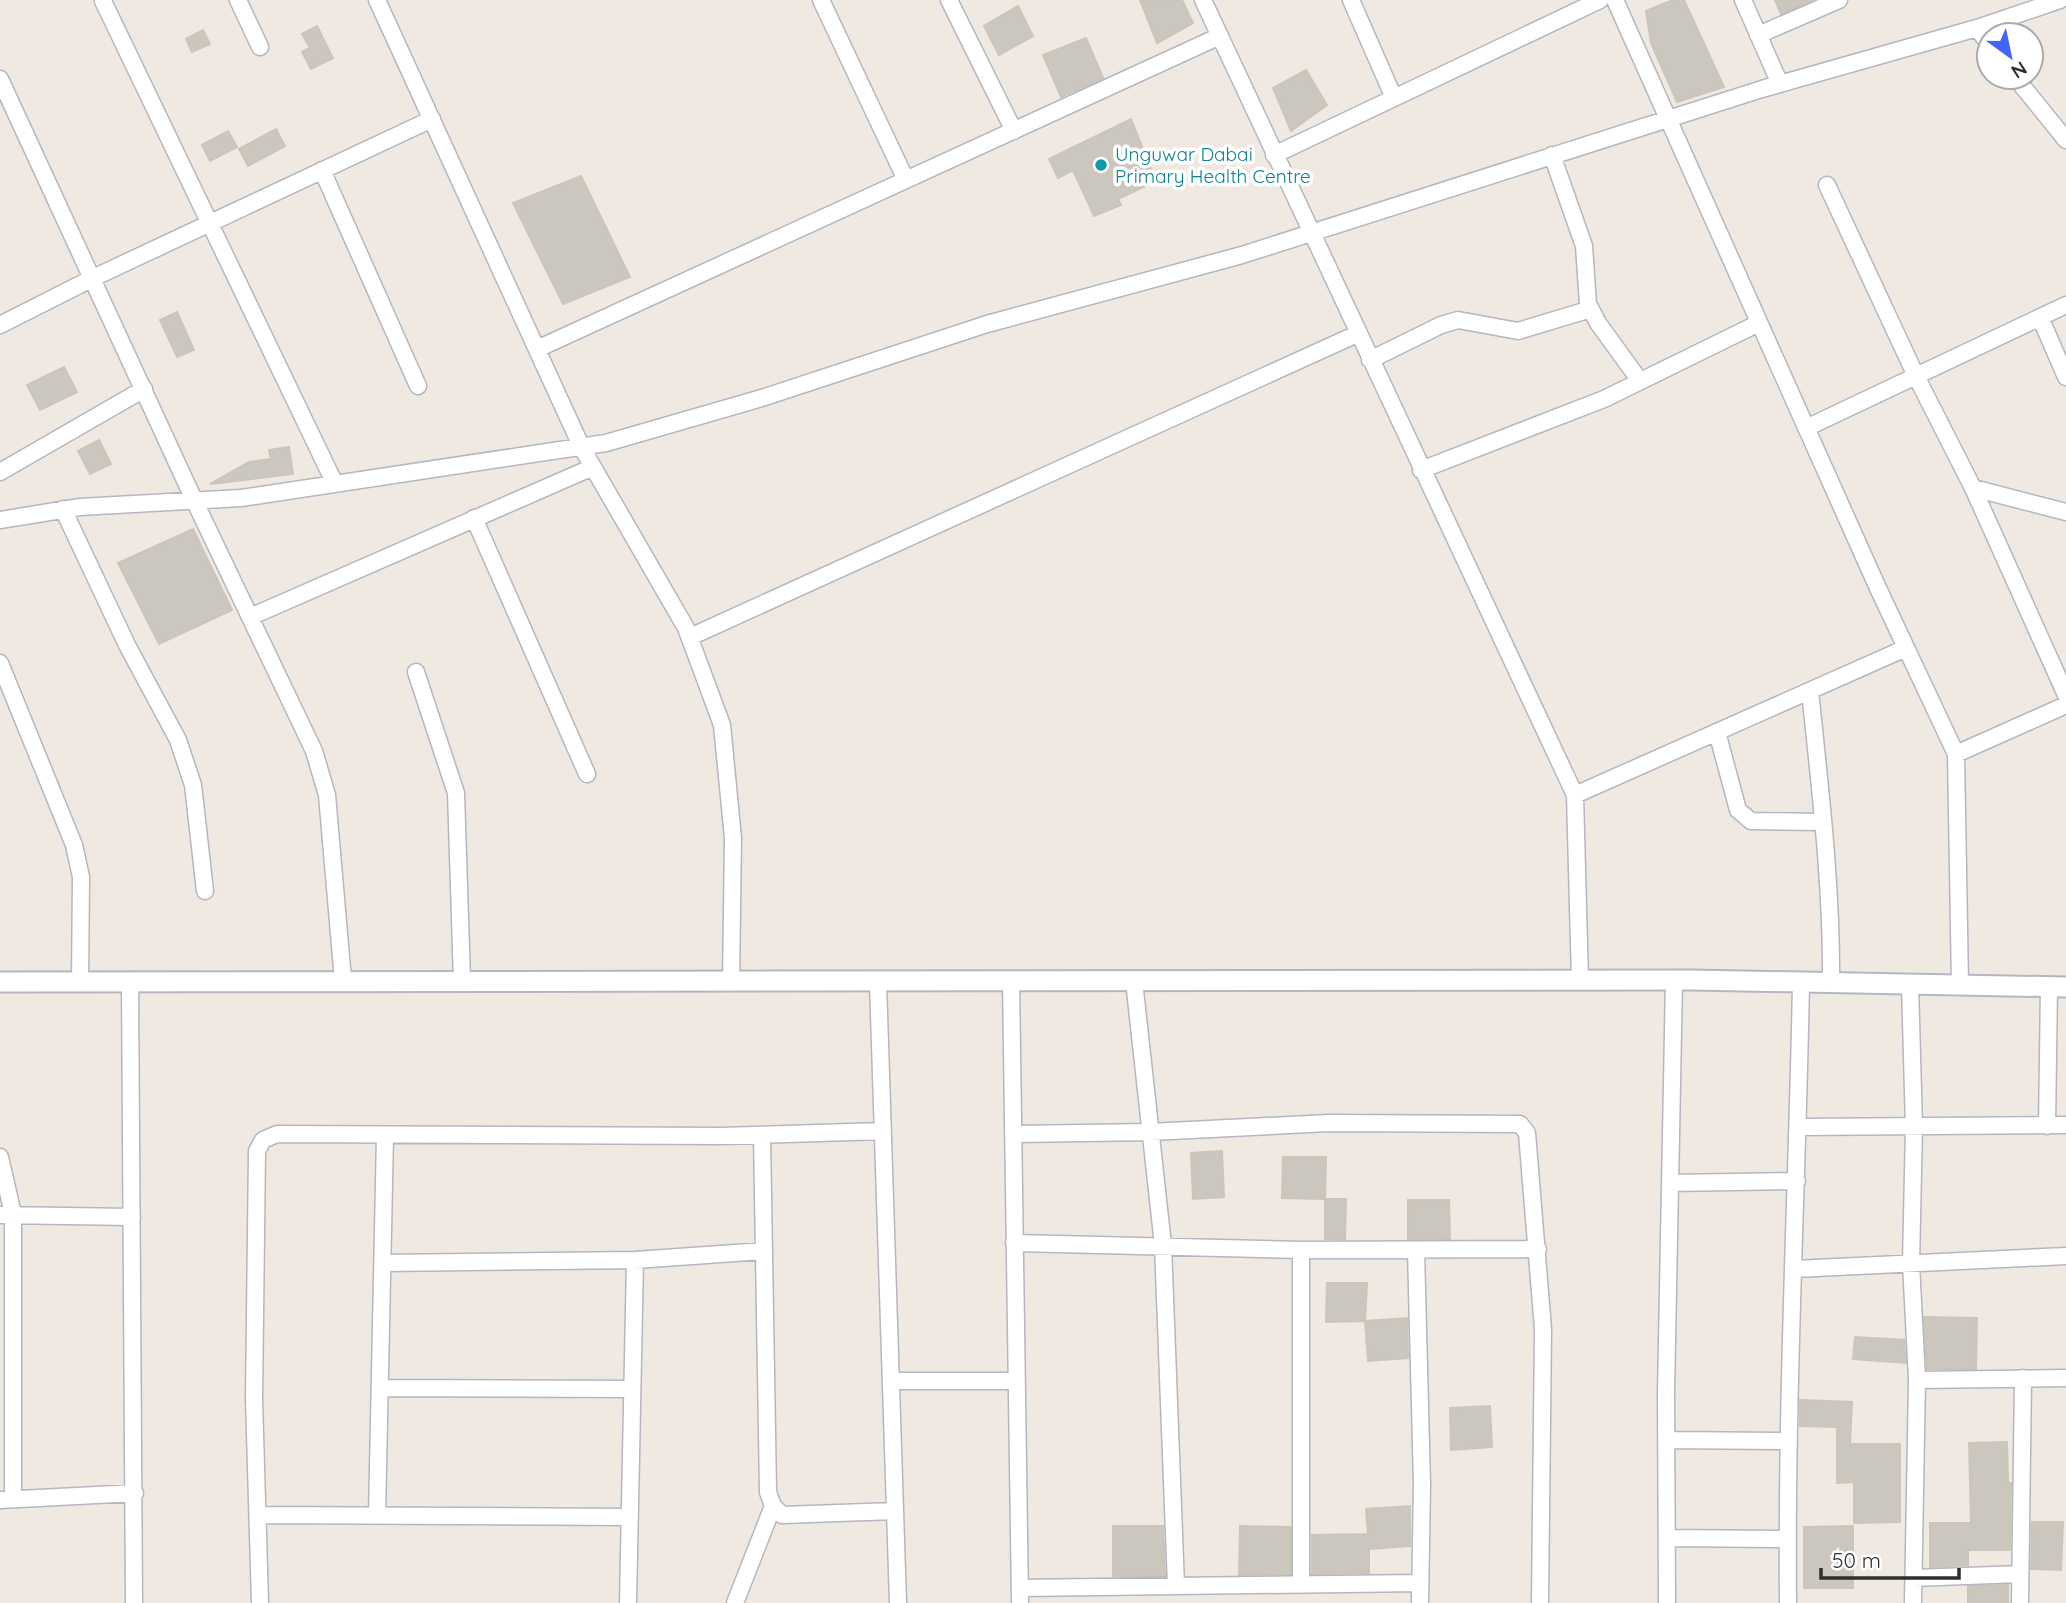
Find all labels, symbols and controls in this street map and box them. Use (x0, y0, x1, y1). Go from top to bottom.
north arrow (1975, 21, 2045, 91)
text: N (2007, 56, 2032, 84)
place label: Unguwar Dabai Primary Health Centre (1115, 142, 1311, 188)
marker: Unguwar Dabai Primary Health Centre (1093, 157, 1109, 173)
scale bar (1821, 1536, 1959, 1580)
text: 50 m (1832, 1547, 1881, 1573)

